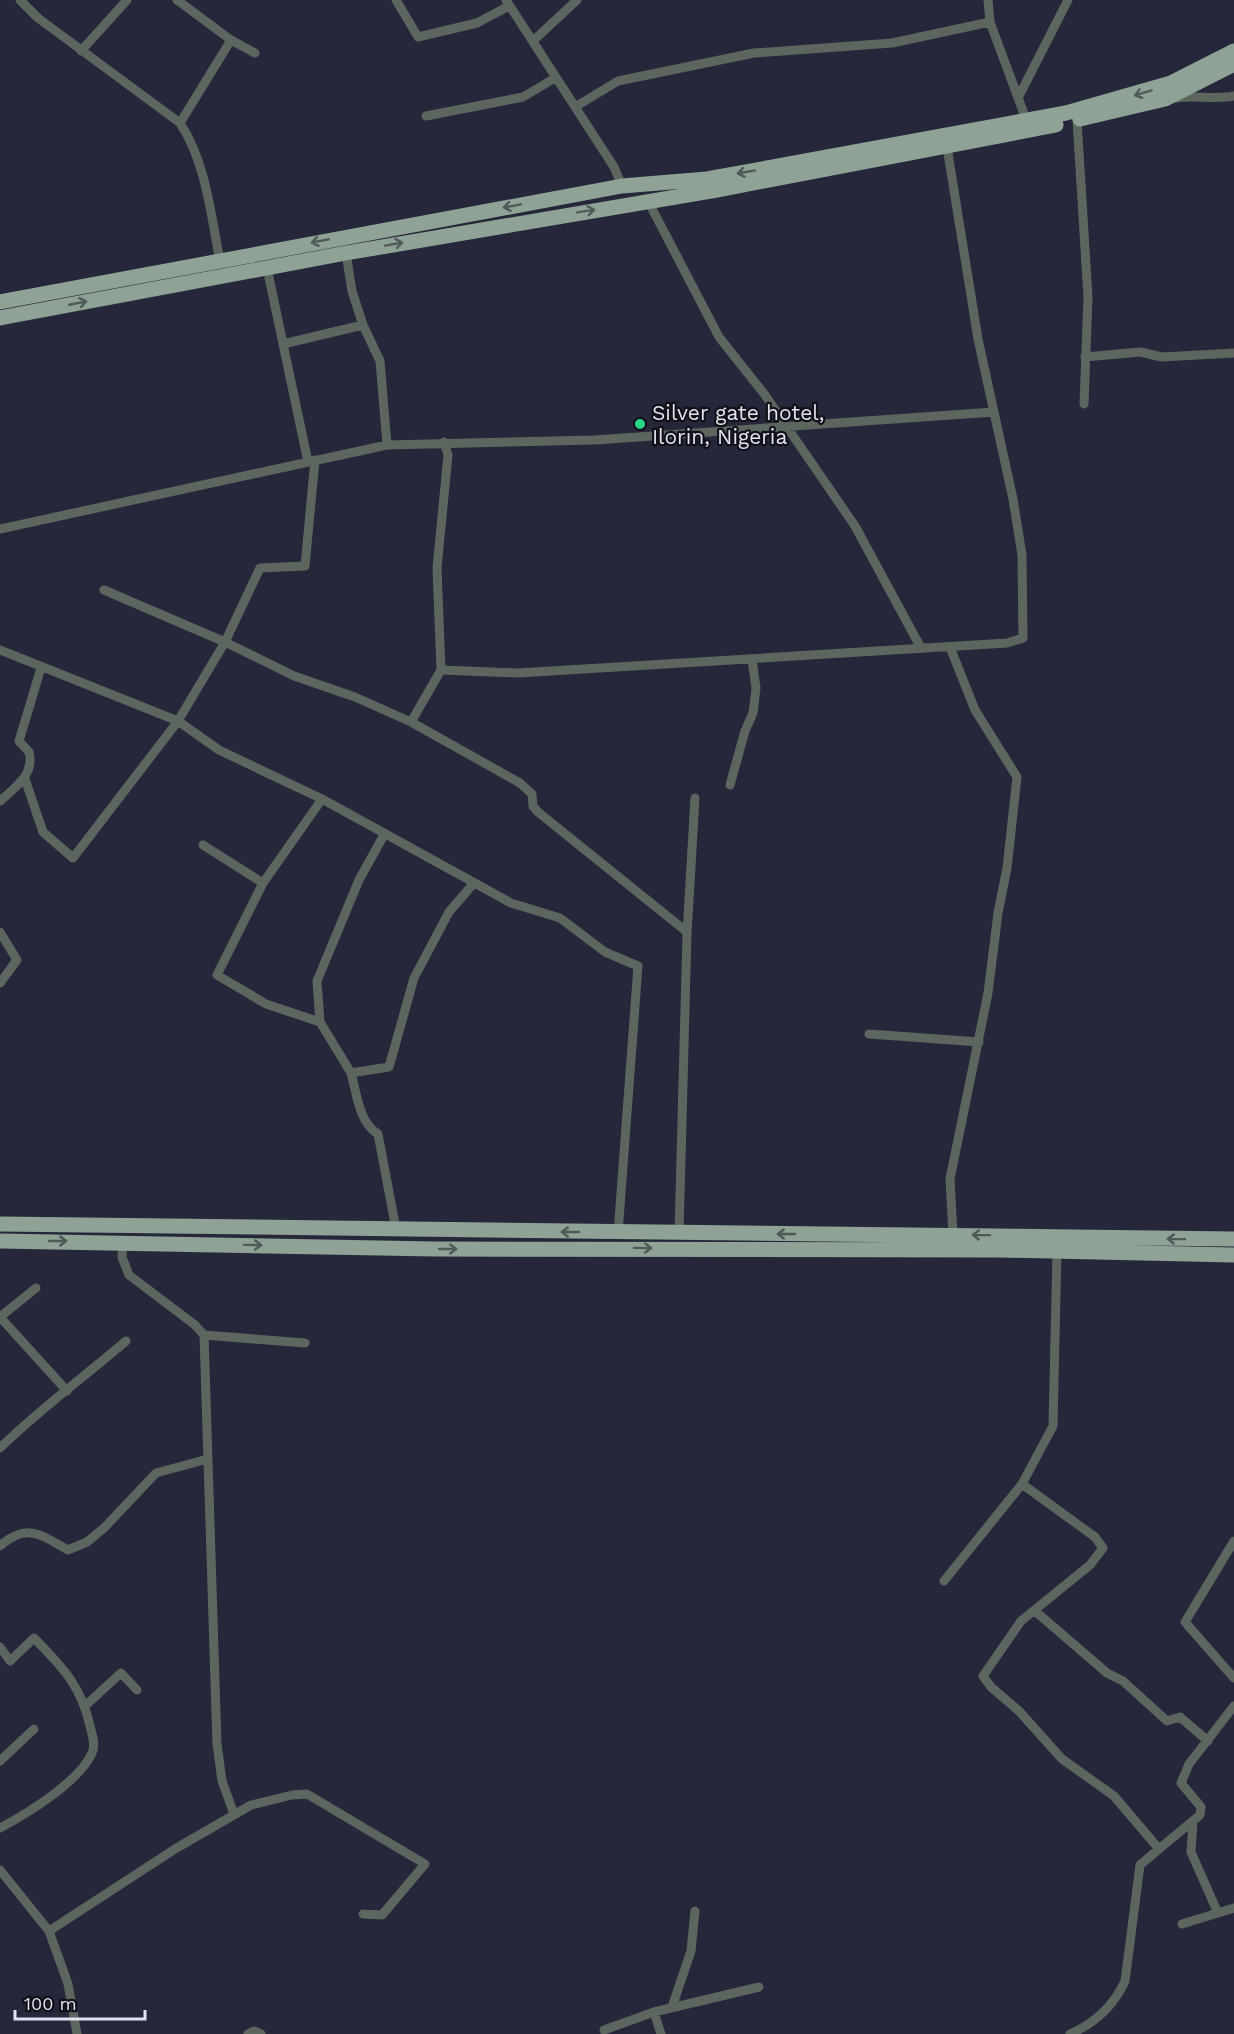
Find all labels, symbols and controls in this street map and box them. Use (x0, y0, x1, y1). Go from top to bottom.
one-way arrow (1134, 88, 1153, 99)
one-way arrow (737, 167, 757, 178)
one-way arrow (503, 201, 522, 212)
one-way arrow (576, 206, 595, 217)
one-way arrow (311, 236, 330, 247)
one-way arrow (383, 238, 403, 249)
one-way arrow (68, 297, 87, 308)
place label: Silver gate hotel, Ilorin, Nigeria (652, 400, 824, 449)
marker: Silver gate hotel, Ilorin, Nigeria (633, 417, 647, 431)
one-way arrow (560, 1226, 580, 1238)
one-way arrow (776, 1228, 796, 1240)
one-way arrow (971, 1229, 991, 1241)
one-way arrow (1166, 1233, 1186, 1244)
one-way arrow (48, 1235, 68, 1247)
one-way arrow (243, 1239, 263, 1251)
one-way arrow (633, 1242, 653, 1254)
one-way arrow (438, 1243, 458, 1255)
scale bar (15, 1983, 146, 2021)
text: 100 m (24, 1993, 77, 2014)

